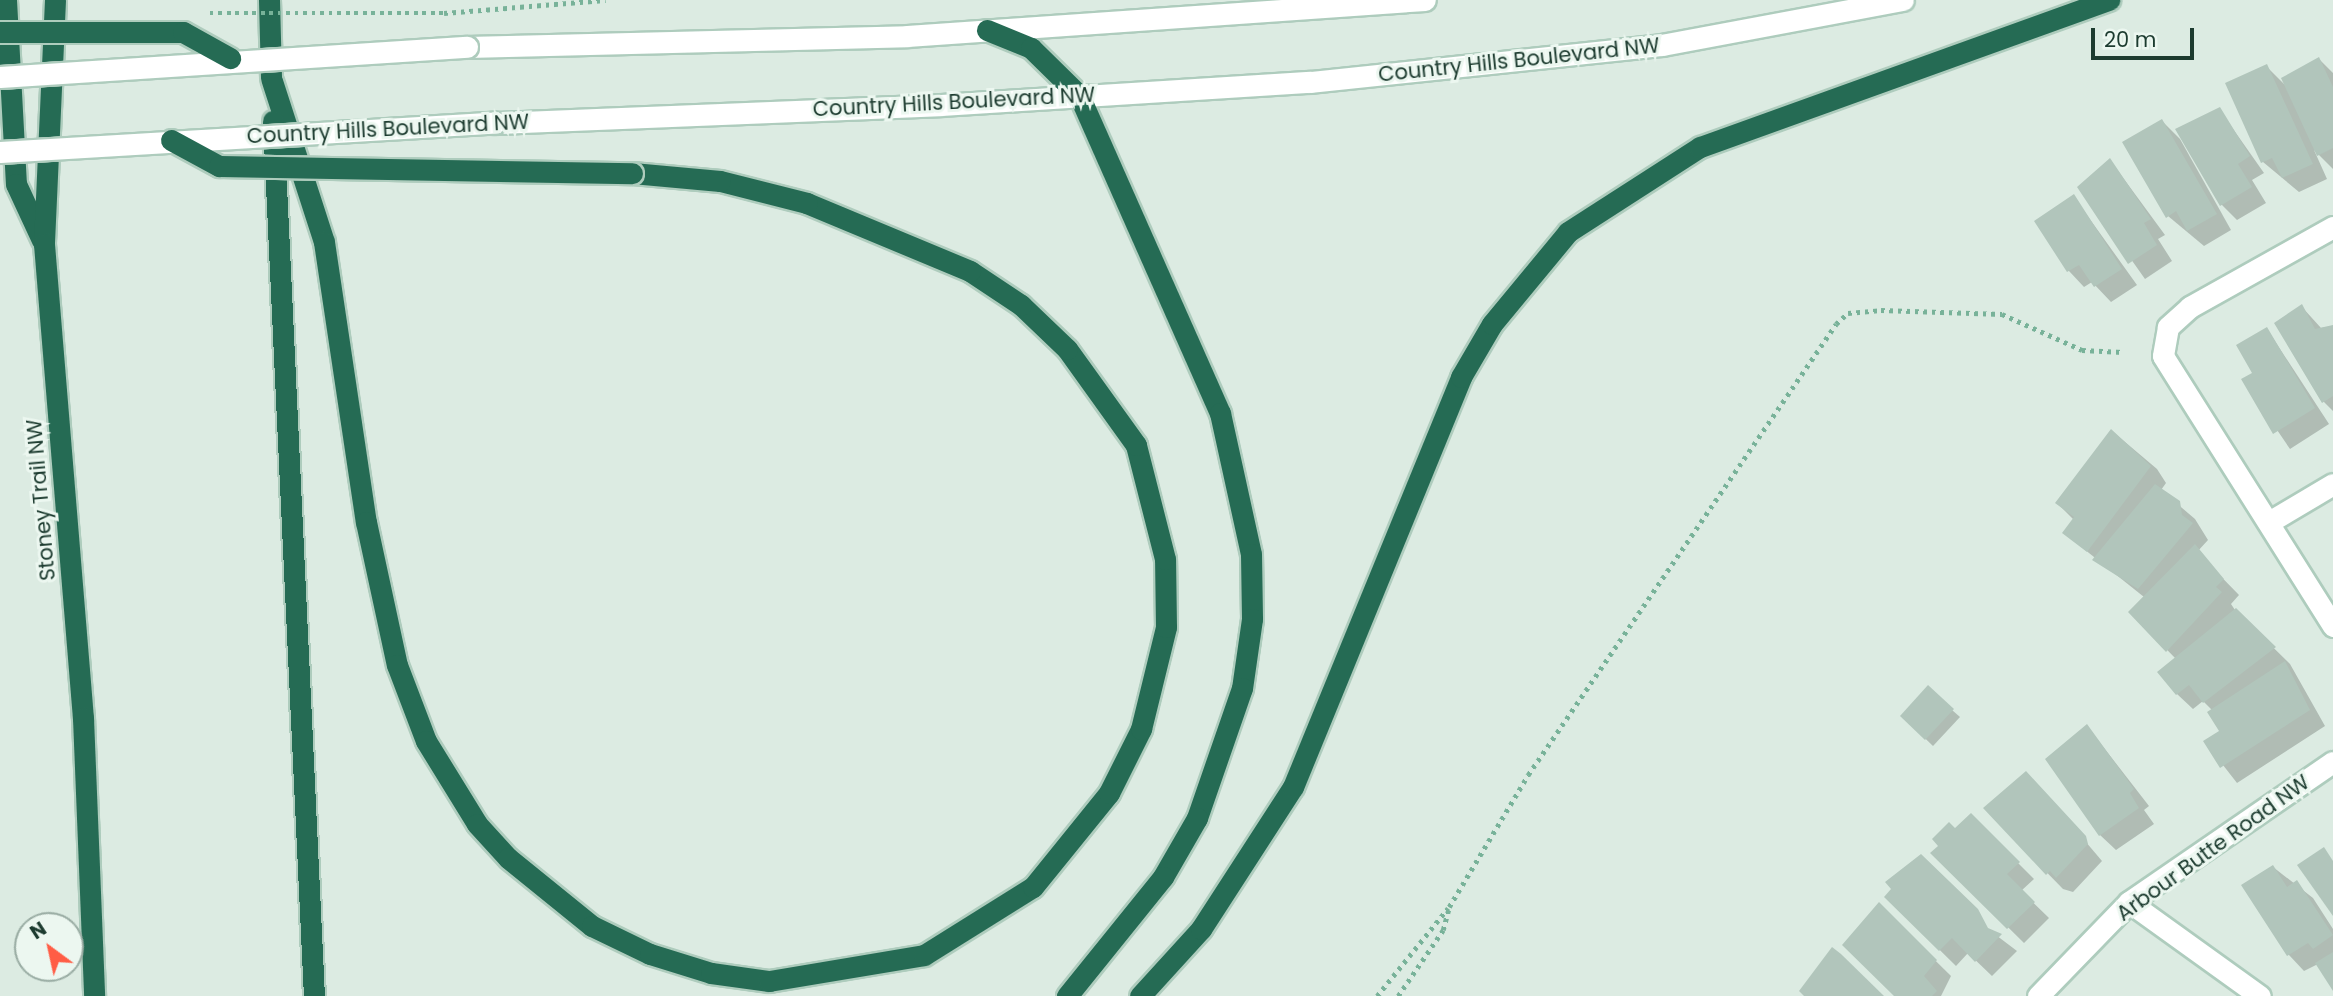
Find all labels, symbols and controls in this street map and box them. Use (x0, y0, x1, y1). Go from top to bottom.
scale bar (2095, 14, 2198, 58)
text: 20 m (2104, 25, 2157, 54)
street label: Country Hills Boulevard NW (1377, 33, 1661, 87)
street label: Country Hills Boulevard NW (812, 82, 1096, 122)
street label: Country Hills Boulevard NW (246, 109, 530, 149)
street label: Stoney Trail NW (21, 418, 61, 582)
street label: Arbour Butte Road NW (2112, 770, 2314, 926)
north arrow (14, 912, 84, 982)
text: N (25, 915, 52, 946)

